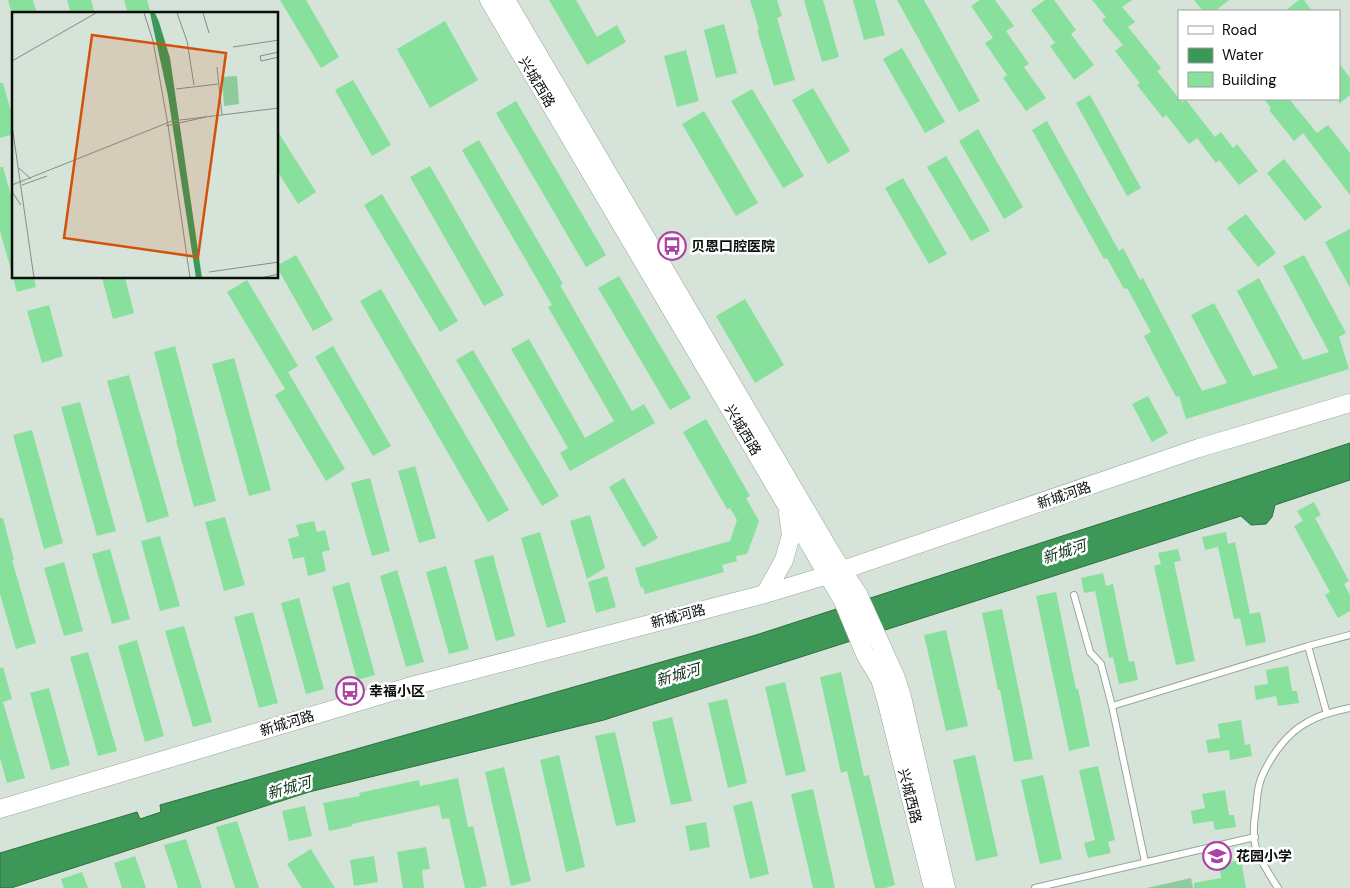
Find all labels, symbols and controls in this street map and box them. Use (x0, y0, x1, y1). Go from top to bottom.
legend (1178, 10, 1340, 100)
inset map (12, 12, 279, 279)
text: Road (1222, 20, 1257, 40)
text: Water (1222, 45, 1264, 65)
street label: 兴城西路 (515, 53, 559, 111)
text: Building (1222, 70, 1277, 90)
bus stop icon: 贝恩口腔医院 (657, 231, 687, 261)
place label: 贝恩口腔医院 (691, 237, 775, 255)
street label: 兴城西路 (721, 401, 765, 459)
street label: 新城河路 (1035, 477, 1093, 513)
water label: 新城河 (1040, 535, 1091, 568)
street label: 新城河路 (649, 600, 707, 632)
water label: 新城河 (654, 658, 705, 691)
bus stop icon: 幸福小区 (335, 676, 365, 706)
place label: 幸福小区 (369, 682, 425, 700)
street label: 新城河路 (258, 706, 316, 740)
street label: 兴城西路 (894, 767, 926, 825)
water label: 新城河 (265, 771, 316, 804)
school or university icon: 花园小学 (1202, 841, 1232, 871)
place label: 花园小学 (1236, 847, 1292, 865)

